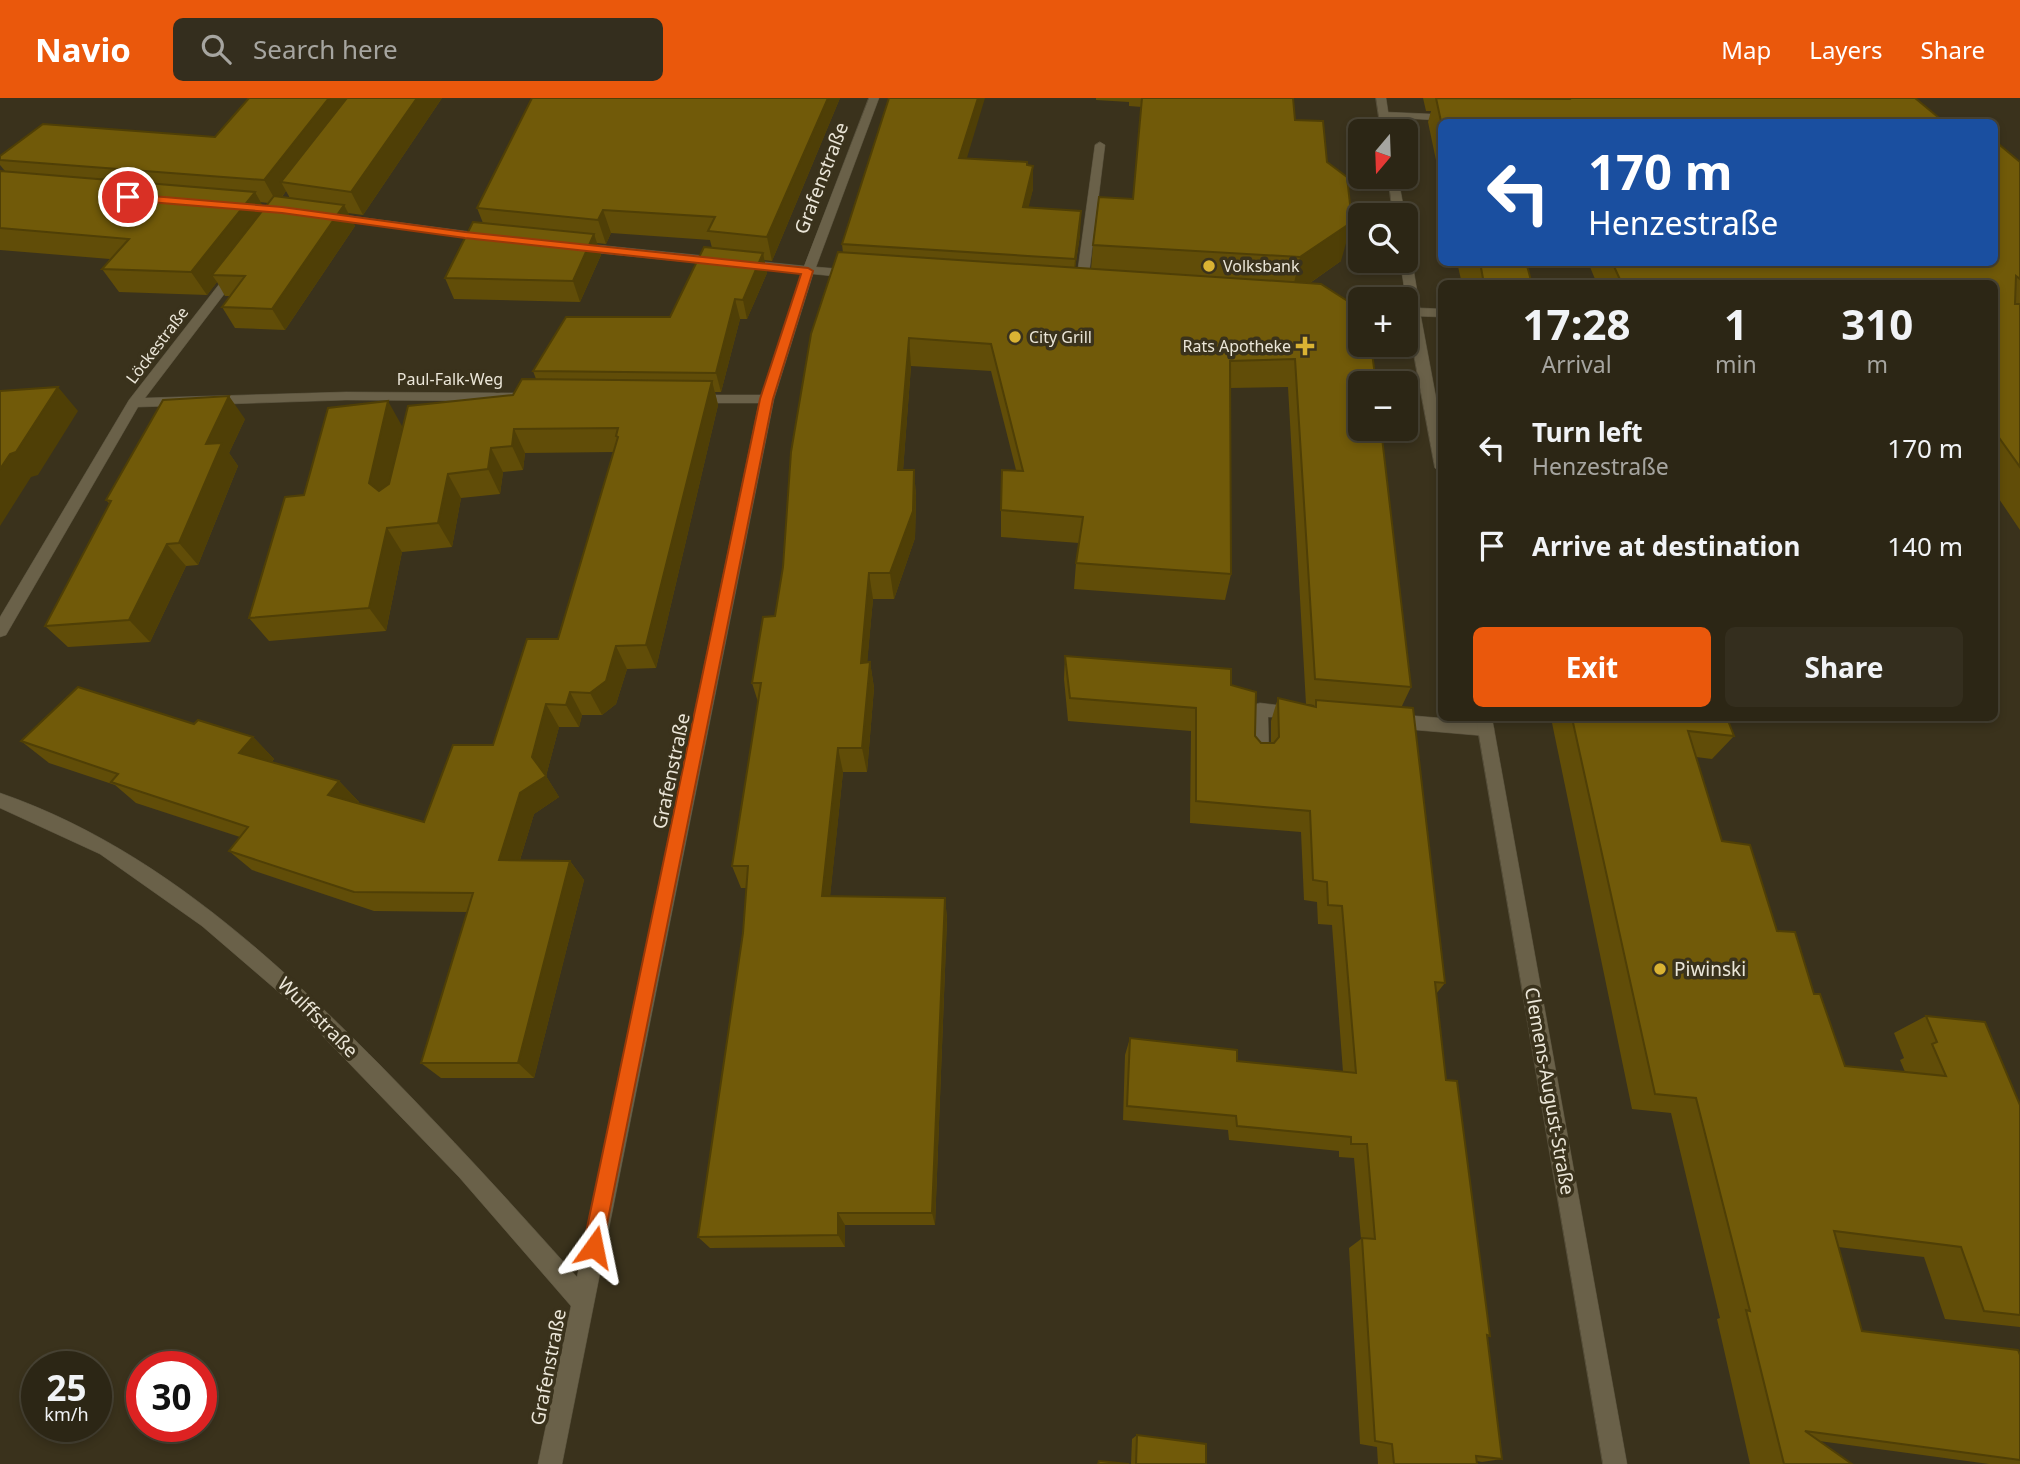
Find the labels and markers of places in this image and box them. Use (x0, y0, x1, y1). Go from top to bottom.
pin (98, 167, 158, 227)
place label: Volksbank (1223, 255, 1300, 277)
marker: Volksbank (1201, 258, 1217, 274)
place label: City Grill (1029, 326, 1092, 348)
marker: City Grill (1007, 329, 1023, 345)
place label: Rats Apotheke (1182, 335, 1291, 357)
marker: Rats Apotheke (1297, 338, 1313, 354)
place label: Piwinski (1674, 956, 1746, 982)
marker: Piwinski (1652, 961, 1668, 977)

